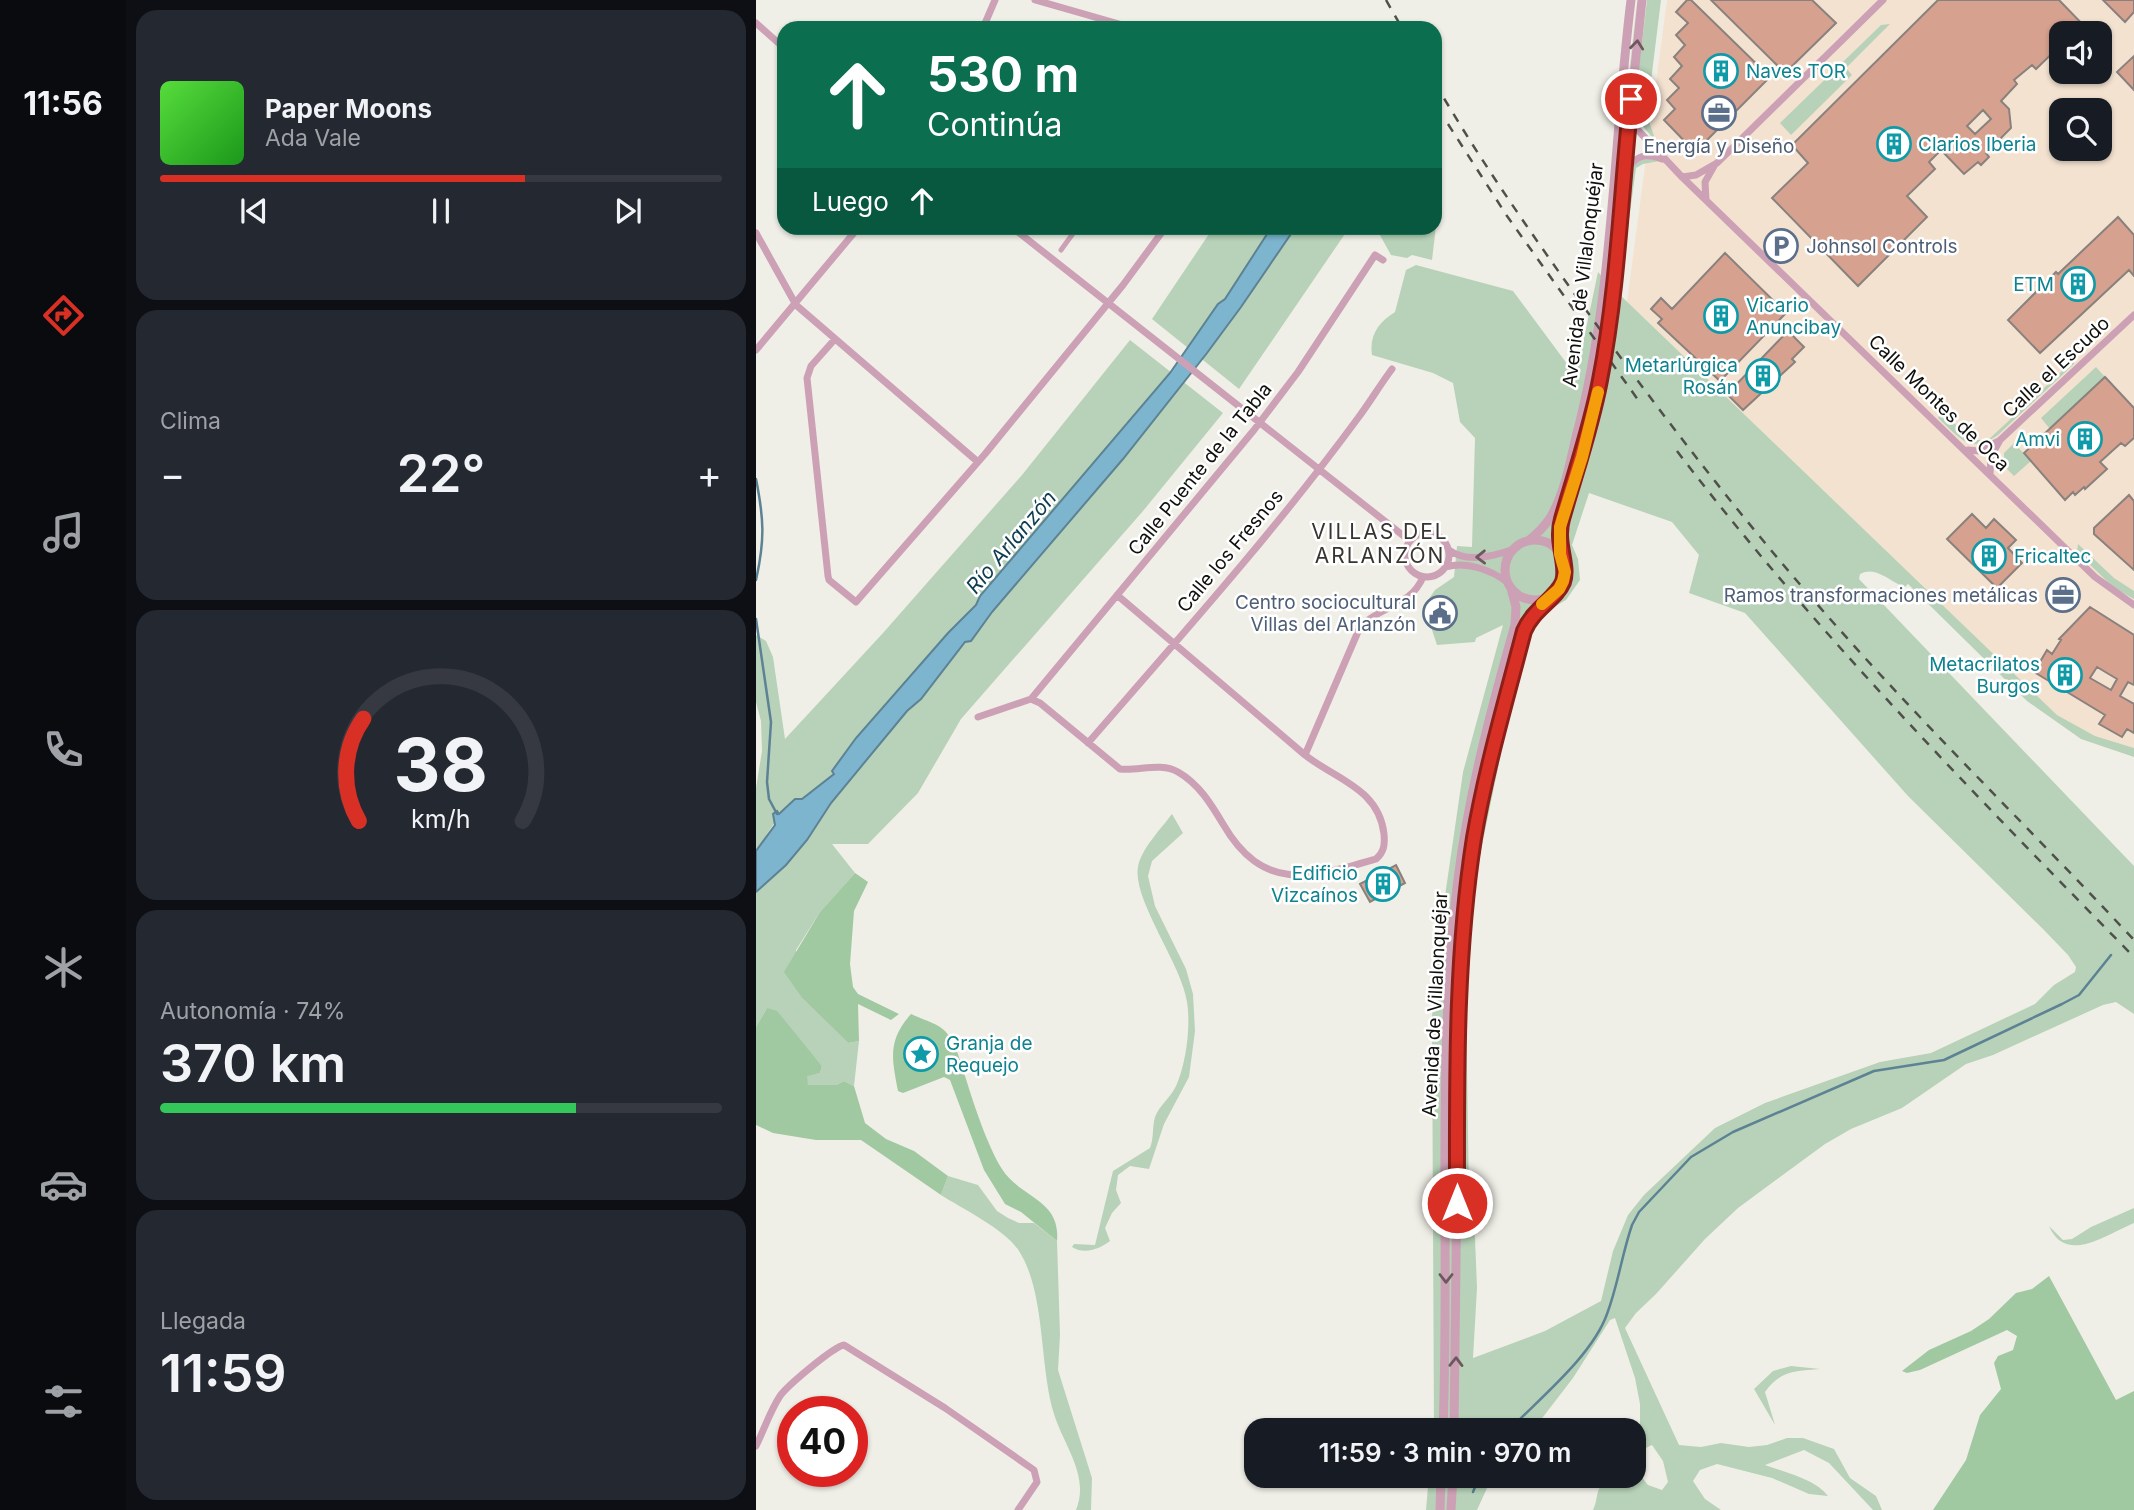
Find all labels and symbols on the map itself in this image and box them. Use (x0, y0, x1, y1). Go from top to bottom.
one-way arrow (1629, 40, 1644, 51)
building icon: Naves TOR (1702, 52, 1740, 90)
place label: Naves TOR (1746, 60, 1846, 83)
pin (1601, 69, 1661, 129)
office icon: Energía y Diseño (1700, 94, 1738, 132)
building icon: Clarios Iberia (1875, 125, 1913, 163)
place label: Clarios Iberia (1918, 133, 2037, 156)
place label: Energía y Diseño (1644, 135, 1794, 158)
street label: Avenida de Villalonquéjar (1558, 161, 1608, 389)
parking icon: Johnsol Controls (1762, 227, 1800, 265)
place label: Johnsol Controls (1806, 235, 1958, 258)
building icon: ETM (2059, 265, 2097, 303)
place label: ETM (2013, 273, 2054, 296)
place label: Vicario Anuncibay (1746, 294, 1841, 339)
building icon: Vicario Anuncibay (1702, 297, 1740, 335)
street label: Calle el Escudo (1998, 312, 2114, 422)
street label: Calle Montes de Oca (1864, 330, 2014, 476)
place label: Metarlúrgica Rosán (1625, 354, 1738, 399)
building icon: Metarlúrgica Rosán (1744, 357, 1782, 395)
street label: Calle Puente de la Tabla (1123, 378, 1277, 560)
building icon: Amvi (2066, 420, 2104, 458)
place label: Amvi (2015, 428, 2060, 451)
water label: Río Arlanzón (961, 485, 1061, 599)
street label: Calle los Fresnos (1172, 485, 1288, 617)
district label: VILLAS DEL ARLANZÓN (1311, 519, 1449, 568)
building icon: Fricaltec (1970, 537, 2008, 575)
place label: Fricaltec (2014, 545, 2091, 568)
one-way arrow (1476, 549, 1487, 564)
office icon: Ramos transformaciones metálicas (2044, 576, 2082, 614)
place label: Ramos transformaciones metálicas (1724, 584, 2038, 607)
place label: Centro sociocultural Villas del Arlanzón (1235, 591, 1416, 636)
public building icon: Centro sociocultural Villas del Arlanzón (1421, 594, 1459, 632)
place label: Metacrilatos Burgos (1929, 653, 2040, 698)
building icon: Metacrilatos Burgos (2046, 656, 2084, 694)
place label: Edificio Vizcaínos (1271, 862, 1358, 907)
building icon: Edificio Vizcaínos (1364, 865, 1402, 903)
street label: Avenida de Villalonquéjar (1418, 891, 1452, 1117)
place label: Granja de Requejo (946, 1032, 1033, 1077)
place icon: Granja de Requejo (902, 1035, 940, 1073)
position arrow (1420, 1166, 1494, 1240)
one-way arrow (1438, 1273, 1454, 1284)
one-way arrow (1448, 1356, 1464, 1366)
speed limit sign: 40 (777, 1396, 868, 1487)

